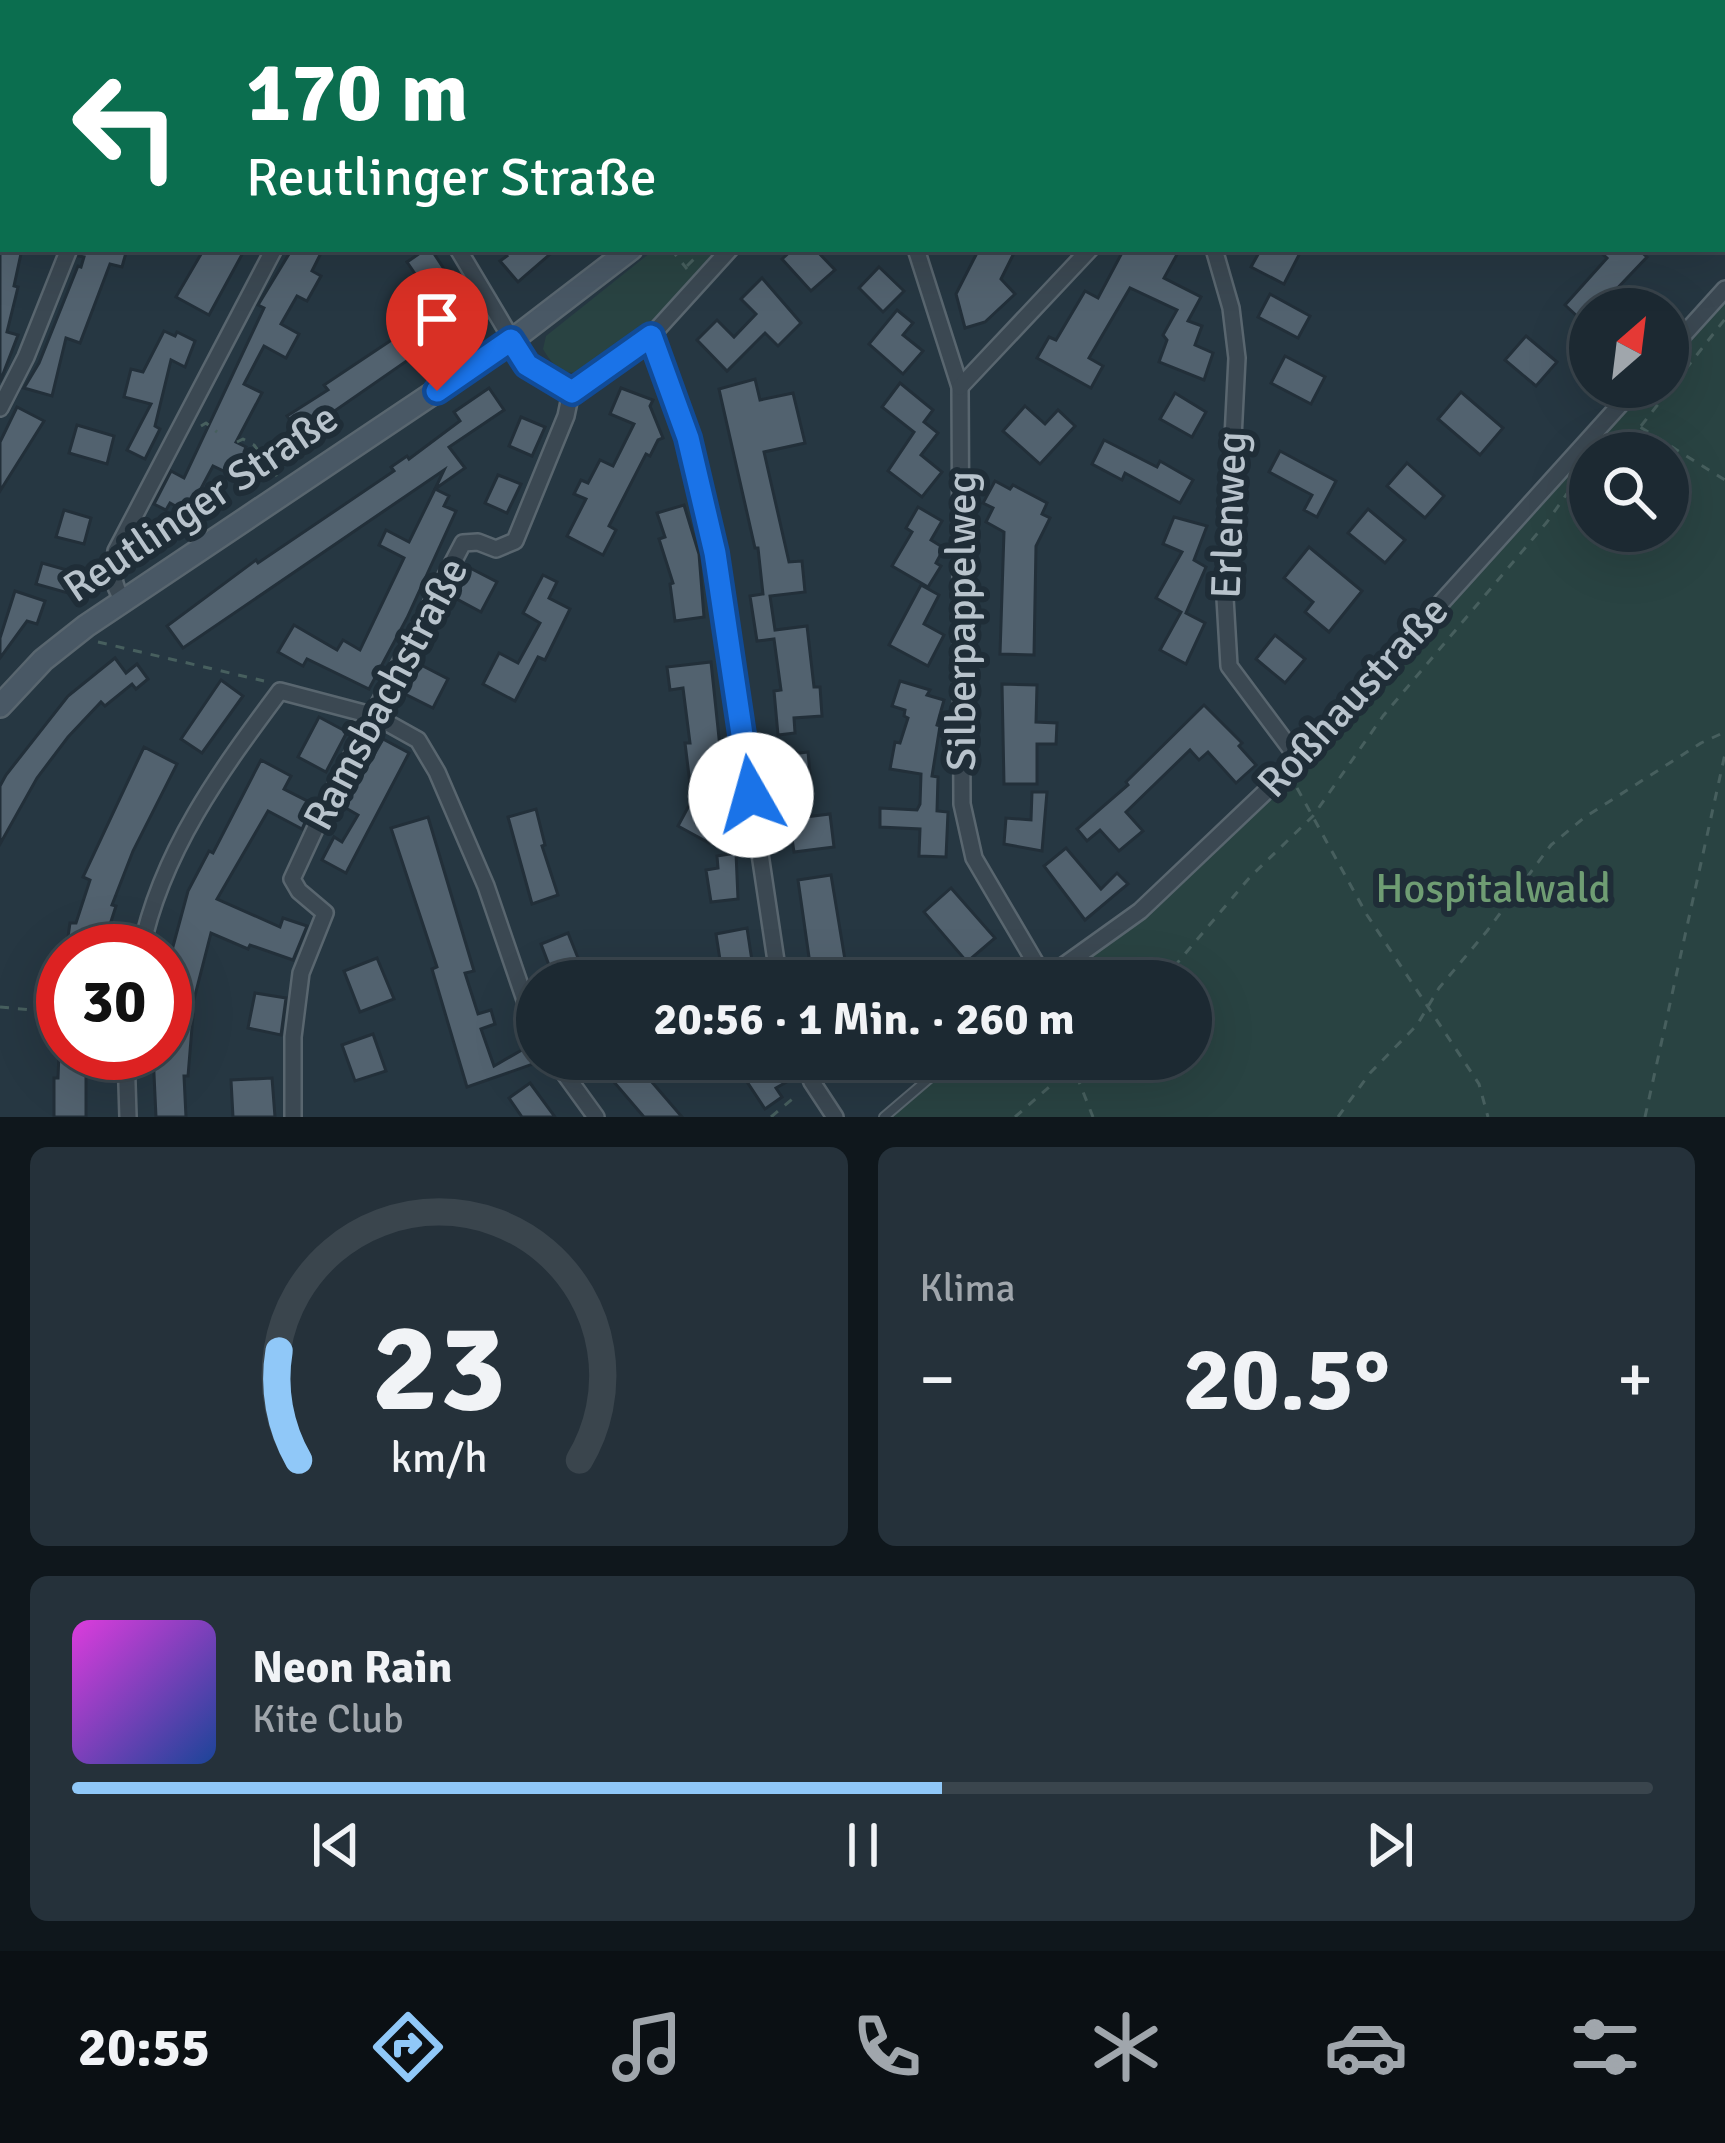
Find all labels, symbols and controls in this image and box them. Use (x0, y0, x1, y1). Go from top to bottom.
text: 170 m (246, 41, 468, 145)
icon: left (48, 48, 204, 204)
text: Reutlinger Straße (246, 144, 657, 211)
pin (386, 268, 488, 391)
icon: arrive (404, 286, 470, 352)
north arrow (1569, 288, 1689, 408)
map controls (1569, 288, 1689, 552)
street label: Reutlinger Straße (54, 393, 348, 613)
street label: Erlenweg (1201, 430, 1257, 600)
button: search (1569, 432, 1689, 552)
street label: Silberpappelweg (936, 471, 987, 771)
street label: Ramsbachstraße (293, 549, 479, 839)
street label: Roßhaustraße (1247, 586, 1459, 808)
position arrow (688, 732, 814, 858)
park label: Hospitalwald (1375, 863, 1611, 914)
speed limit sign: 30 (36, 924, 192, 1080)
text: 20:56 · 1 Min. · 260 m (653, 992, 1075, 1047)
text: Klima (920, 1264, 1015, 1312)
text: 23 (371, 1292, 506, 1445)
text: 20.5° (1182, 1324, 1390, 1435)
text: − (920, 1339, 955, 1420)
text: + (1617, 1339, 1653, 1420)
text: km/h (390, 1431, 487, 1484)
text: Neon Rain (252, 1640, 452, 1695)
text: Kite Club (252, 1695, 403, 1743)
icon: previous (303, 1812, 369, 1878)
icon: pause (830, 1812, 896, 1878)
icon: next (1357, 1812, 1423, 1878)
icon: directions (366, 2005, 450, 2089)
icon: music (605, 2005, 689, 2089)
icon: phone (845, 2005, 929, 2089)
icon: climate (1084, 2005, 1168, 2089)
icon: car (1324, 2005, 1408, 2089)
icon: filters (1563, 2005, 1647, 2089)
text: 20:55 (78, 2014, 210, 2081)

